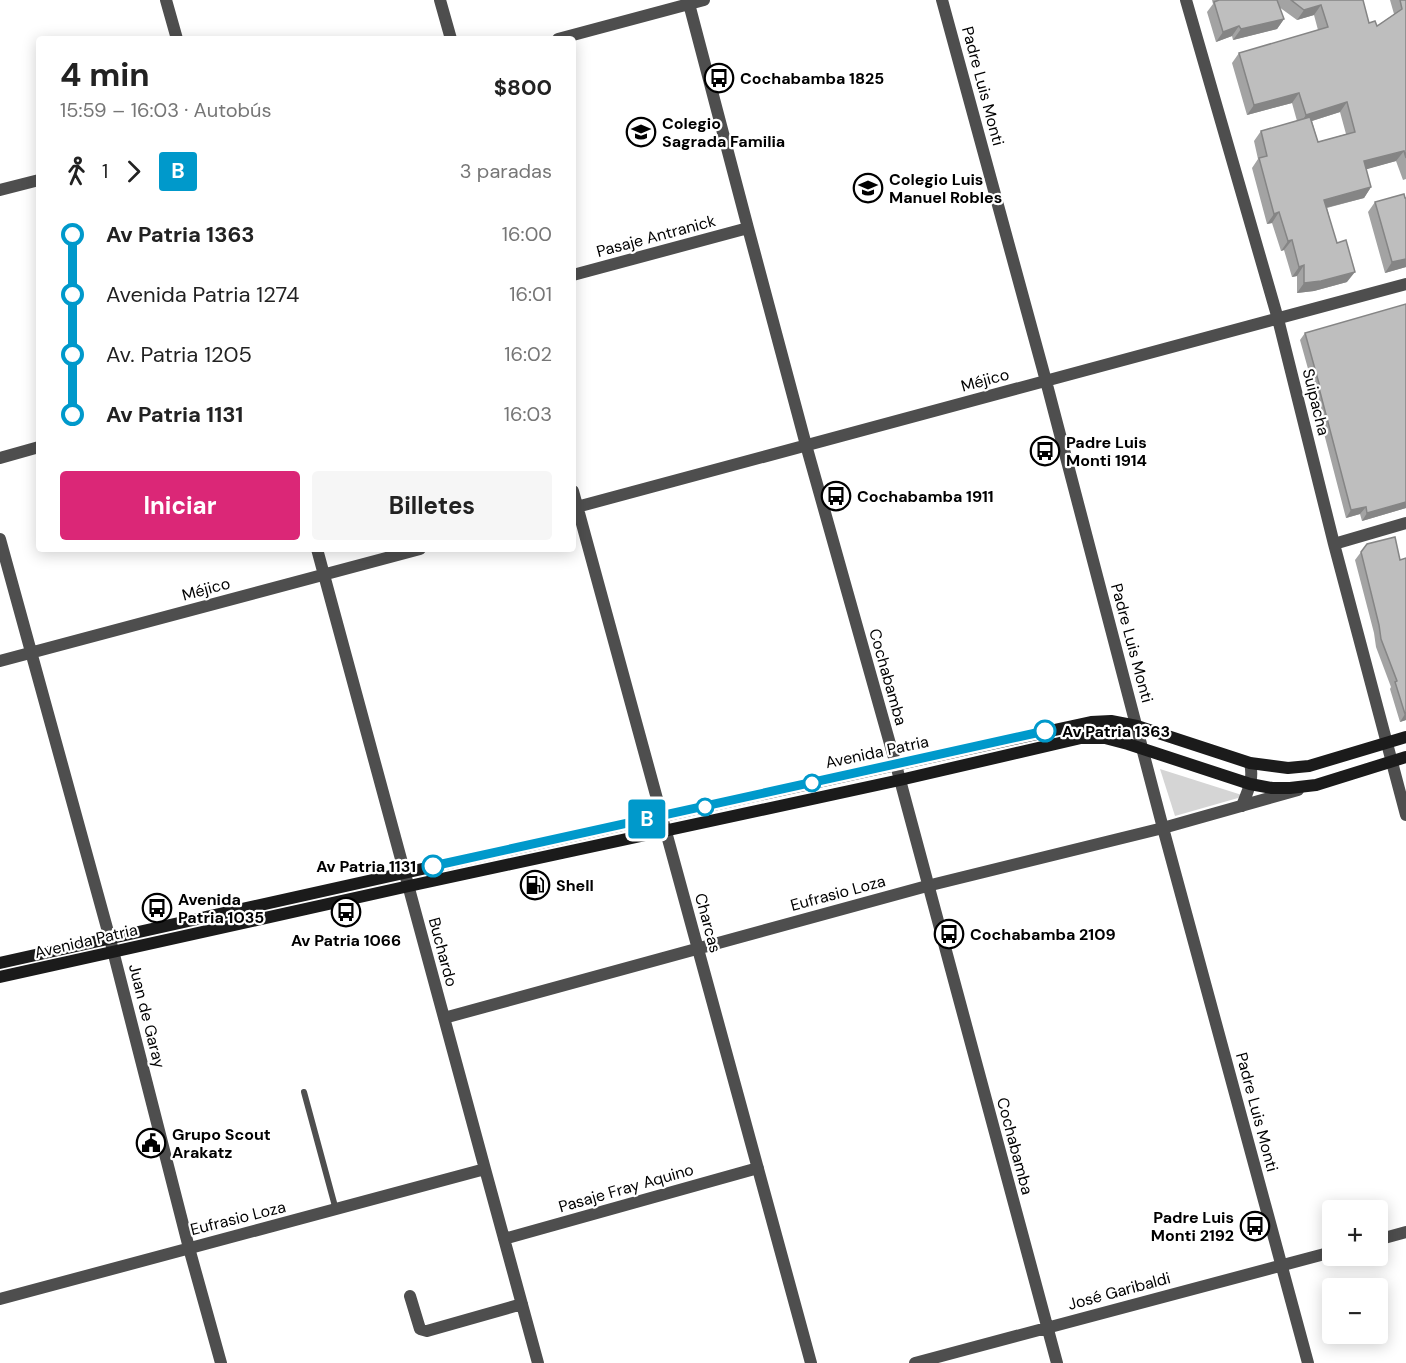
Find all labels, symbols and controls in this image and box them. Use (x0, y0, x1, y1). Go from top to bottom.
street label: Padre Luis Monti (957, 24, 1009, 148)
text: 4 min (60, 53, 150, 96)
bus stop icon: Cochabamba 1825 (703, 62, 735, 94)
place label: Cochabamba 1825 (740, 68, 884, 89)
text: $800 (494, 73, 552, 102)
text: 15:59 – 16:03 · Autobús (60, 97, 272, 123)
place label: Colegio Sagrada Familia (662, 113, 785, 152)
school or university icon: Colegio Sagrada Familia (625, 116, 657, 148)
icon: walk (60, 155, 93, 188)
icon: forward (117, 155, 150, 188)
text: B (171, 157, 185, 185)
text: 1 (102, 158, 108, 184)
text: 3 paradas (460, 158, 552, 184)
place label: Colegio Luis Manuel Robles (889, 169, 1002, 208)
school or university icon: Colegio Luis Manuel Robles (852, 172, 884, 204)
street label: Pasaje Antranick (594, 210, 718, 262)
text: Av Patria 1363 (106, 220, 255, 249)
text: 16:00 (502, 221, 552, 247)
text: Avenida Patria 1274 (106, 280, 299, 309)
text: 16:01 (509, 281, 552, 307)
text: Av. Patria 1205 (106, 340, 252, 369)
text: 16:02 (504, 341, 552, 367)
street label: Méjico (959, 364, 1011, 396)
street label: Suipacha (1298, 366, 1334, 438)
text: Av Patria 1131 (106, 400, 243, 429)
text: 16:03 (504, 401, 552, 427)
place label: Padre Luis Monti 1914 (1066, 432, 1147, 471)
bus stop icon: Padre Luis Monti 1914 (1029, 435, 1061, 467)
button: Iniciar (60, 471, 300, 540)
button: Billetes (312, 471, 552, 540)
bus stop icon: Cochabamba 1911 (820, 480, 852, 512)
place label: Cochabamba 1911 (857, 486, 994, 507)
street label: Méjico (180, 573, 232, 605)
street label: Padre Luis Monti (1106, 581, 1158, 705)
street label: Cochabamba (864, 626, 912, 728)
marker: Av Patria 1363 (1034, 720, 1056, 742)
place label: Av Patria 1363 (1062, 721, 1170, 742)
street label: Avenida Patria (823, 731, 931, 773)
unlabelled marker (803, 774, 821, 792)
unlabelled marker (696, 798, 714, 816)
line badge: B (628, 800, 666, 838)
text: B (640, 805, 654, 833)
marker: Av Patria 1131 (422, 855, 444, 877)
place label: Av Patria 1131 (316, 856, 416, 877)
fuel station icon: Shell (519, 869, 551, 901)
street label: Eufrasio Loza (788, 870, 888, 916)
place label: Shell (556, 875, 594, 896)
place label: Avenida Patria 1035 (178, 889, 264, 928)
street label: Charcas (690, 891, 726, 955)
bus stop icon: Avenida Patria 1035 (141, 892, 173, 924)
bus stop icon: Av Patria 1066 (330, 896, 362, 928)
street label: Buchardo (424, 915, 462, 989)
bus stop icon: Cochabamba 2109 (933, 918, 965, 950)
street label: Avenida Patria (32, 919, 140, 963)
place label: Cochabamba 2109 (970, 924, 1116, 945)
place label: Av Patria 1066 (291, 930, 401, 951)
street label: Juan de Garay (124, 962, 170, 1070)
street label: Padre Luis Monti (1231, 1050, 1283, 1174)
street label: Cochabamba (992, 1095, 1038, 1197)
place label: Grupo Scout Arakatz (172, 1124, 271, 1163)
public building icon: Grupo Scout Arakatz (135, 1127, 167, 1159)
street label: Pasaje Fray Aquino (556, 1159, 696, 1217)
street label: Eufrasio Loza (188, 1196, 288, 1240)
map controls (1322, 1200, 1388, 1344)
button: + (1322, 1200, 1388, 1266)
place label: Padre Luis Monti 2192 (1151, 1207, 1234, 1246)
bus stop icon: Padre Luis Monti 2192 (1239, 1210, 1271, 1242)
street label: José Garibaldi (1065, 1267, 1173, 1315)
button: − (1322, 1278, 1388, 1344)

